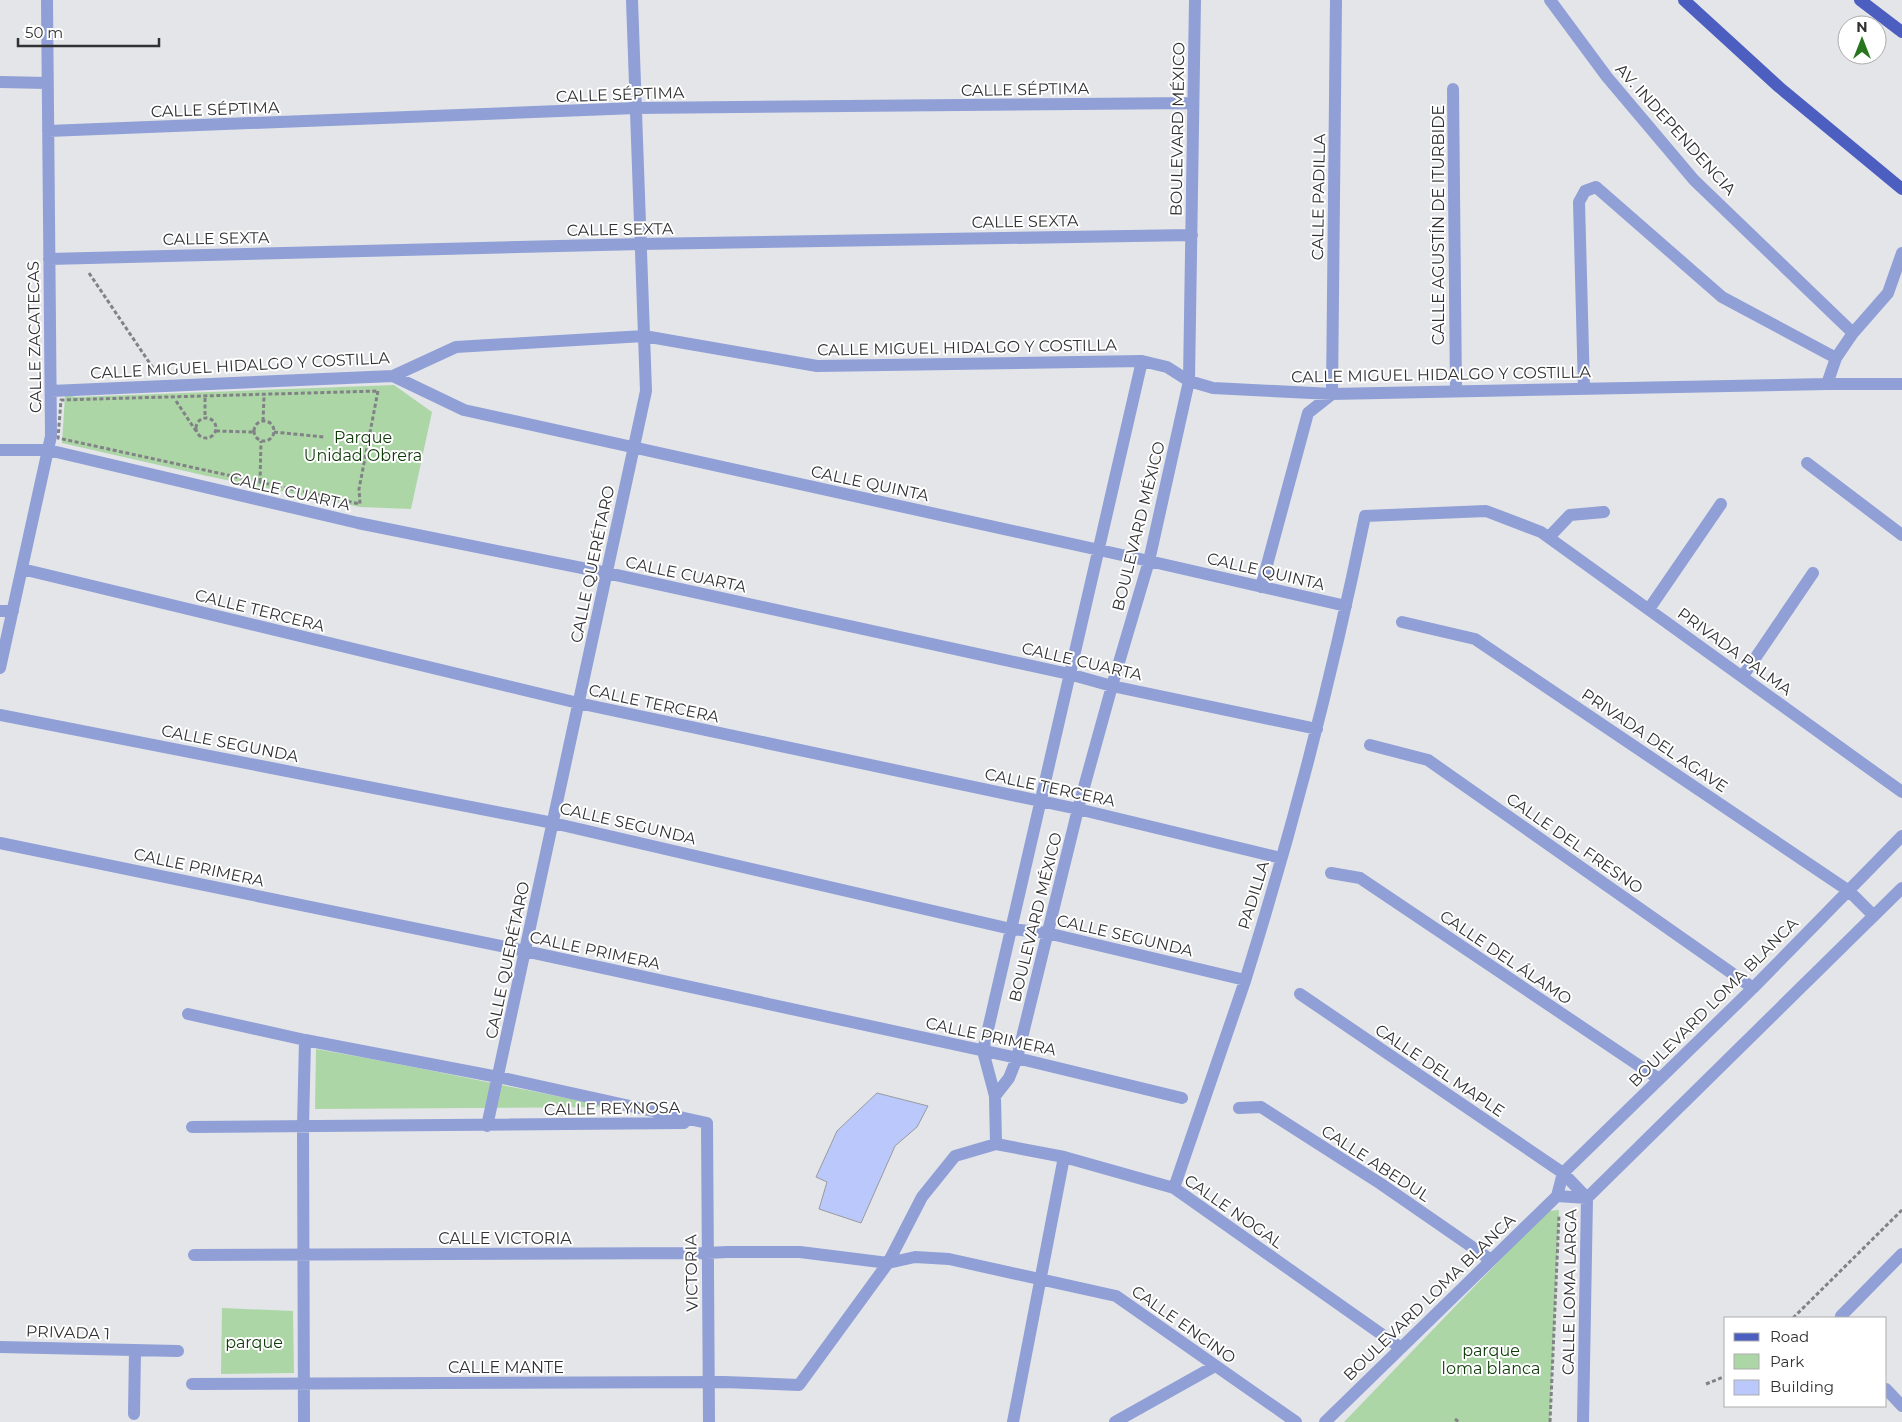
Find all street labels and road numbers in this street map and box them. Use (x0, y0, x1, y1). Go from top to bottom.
street label: BOULEVARD MÉXICO (1166, 42, 1189, 216)
street label: AV. INDEPENDENCIA (1612, 60, 1740, 199)
street label: CALLE SÉPTIMA (961, 79, 1090, 100)
street label: CALLE SÉPTIMA (555, 83, 685, 106)
street label: CALLE SÉPTIMA (150, 98, 280, 121)
street label: CALLE AGUSTÍN DE ITURBIDE (1429, 105, 1448, 345)
street label: CALLE PADILLA (1308, 133, 1329, 261)
street label: CALLE SEXTA (971, 211, 1079, 232)
street label: CALLE SEXTA (566, 219, 674, 240)
street label: CALLE SEXTA (162, 228, 270, 249)
street label: CALLE ZACATECAS (24, 261, 45, 413)
street label: CALLE MIGUEL HIDALGO Y COSTILLA (817, 335, 1118, 360)
street label: CALLE MIGUEL HIDALGO Y COSTILLA (90, 348, 391, 383)
street label: CALLE MIGUEL HIDALGO Y COSTILLA (1291, 362, 1592, 387)
street label: BOULEVARD MÉXICO (1108, 439, 1169, 613)
street label: CALLE QUINTA (809, 462, 931, 505)
street label: CALLE CUARTA (228, 468, 352, 515)
street label: CALLE QUERÉTARO (567, 484, 618, 645)
street label: CALLE QUINTA (1205, 549, 1327, 594)
street label: CALLE CUARTA (624, 552, 749, 597)
street label: CALLE TERCERA (193, 585, 327, 636)
street label: PRIVADA PALMA (1674, 604, 1796, 700)
street label: CALLE CUARTA (1020, 638, 1144, 685)
street label: CALLE TERCERA (587, 680, 721, 727)
street label: PRIVADA DEL AGAVE (1578, 684, 1731, 796)
street label: CALLE SEGUNDA (160, 721, 301, 766)
street label: CALLE TERCERA (983, 764, 1117, 811)
street label: CALLE DEL FRESNO (1503, 789, 1647, 898)
street label: CALLE SEGUNDA (558, 799, 698, 849)
street label: BOULEVARD MÉXICO (1005, 830, 1066, 1004)
street label: CALLE PRIMERA (132, 844, 266, 891)
street label: PADILLA (1234, 858, 1273, 932)
street label: CALLE QUERÉTARO (482, 880, 533, 1041)
street label: CALLE DEL ÁLAMO (1436, 906, 1575, 1009)
street label: CALLE SEGUNDA (1055, 911, 1195, 961)
street label: BOULEVARD LOMA BLANCA (1625, 914, 1802, 1091)
street label: CALLE PRIMERA (528, 927, 662, 974)
street label: CALLE PRIMERA (924, 1013, 1058, 1060)
street label: CALLE DEL MAPLE (1371, 1020, 1508, 1121)
street label: CALLE REYNOSA (544, 1098, 681, 1119)
street label: CALLE ABEDUL (1318, 1121, 1434, 1206)
street label: CALLE NOGAL (1181, 1170, 1287, 1253)
street label: CALLE LOMA LARGA (1559, 1208, 1580, 1375)
street label: BOULEVARD LOMA BLANCA (1340, 1210, 1519, 1385)
street label: CALLE VICTORIA (438, 1229, 572, 1248)
street label: VICTORIA (681, 1234, 702, 1312)
street label: CALLE ENCINO (1128, 1281, 1239, 1367)
street label: PRIVADA 1 (26, 1322, 110, 1343)
street label: CALLE MANTE (448, 1358, 564, 1377)

